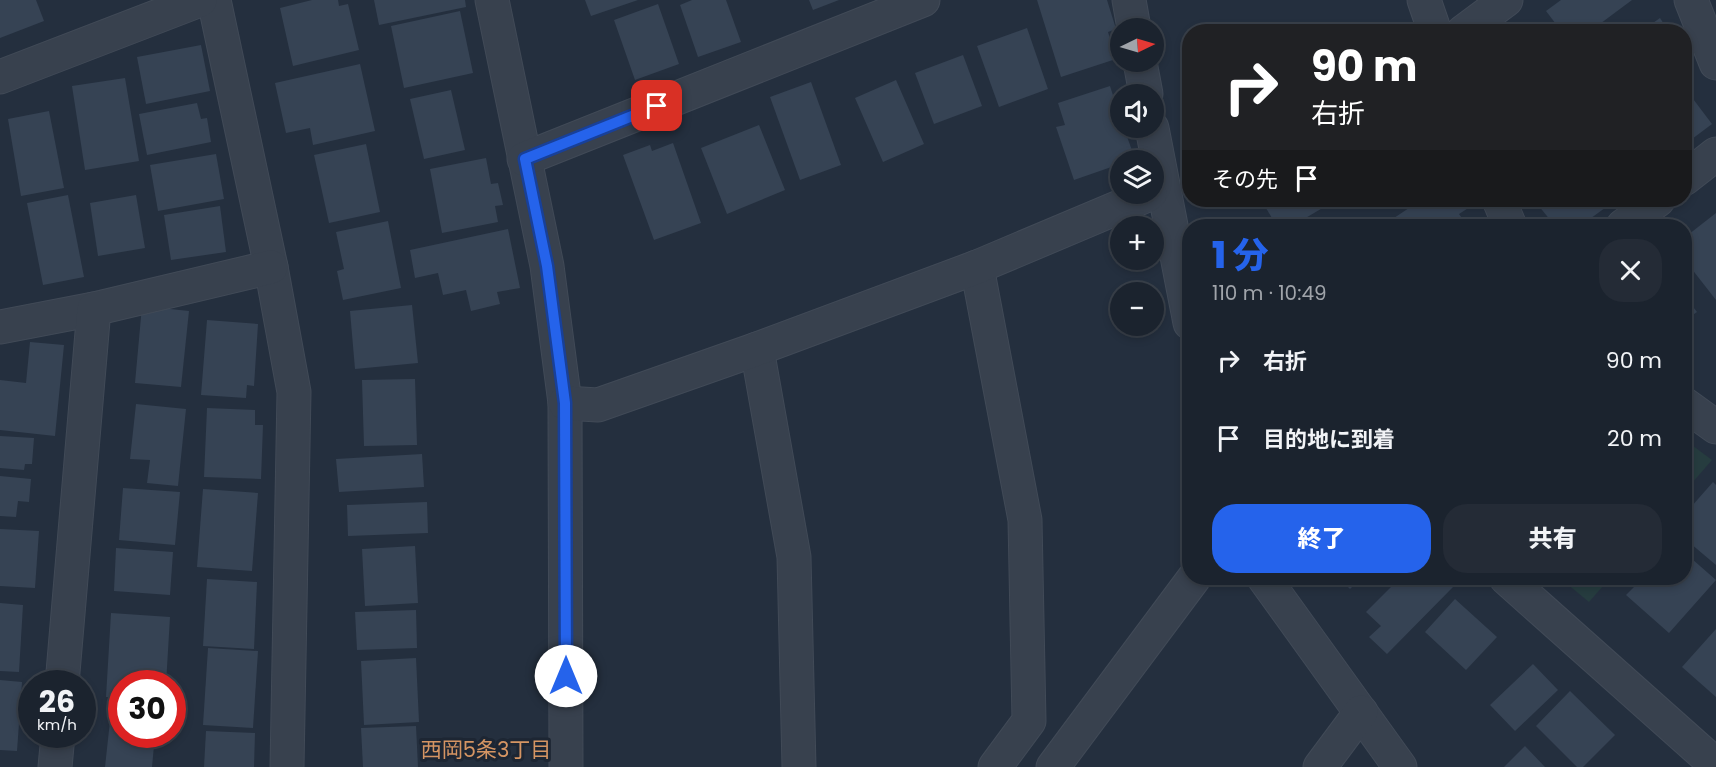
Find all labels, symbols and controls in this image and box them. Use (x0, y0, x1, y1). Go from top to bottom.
north arrow (1110, 18, 1164, 72)
map controls (1110, 18, 1164, 336)
text: 90 m (1311, 37, 1418, 96)
icon: right (1212, 48, 1290, 126)
pin (631, 80, 682, 131)
button: sound (1110, 84, 1164, 138)
icon: arrive (640, 89, 673, 122)
text: 右折 (1311, 95, 1365, 132)
button: layers (1110, 150, 1164, 204)
icon: arrive (1290, 162, 1323, 195)
text: その先 (1212, 164, 1278, 195)
button: + (1110, 216, 1164, 270)
text: 1 分 (1212, 230, 1269, 281)
button: close (1599, 239, 1662, 302)
text: 110 m · 10:49 (1212, 279, 1327, 307)
button: − (1110, 282, 1164, 336)
icon: right (1212, 344, 1245, 377)
text: 90 m (1606, 345, 1662, 376)
text: 右折 (1263, 346, 1307, 377)
icon: arrive (1212, 422, 1245, 455)
text: 20 m (1607, 423, 1662, 454)
text: 目的地に到着 (1263, 424, 1395, 455)
button: 終了 (1212, 504, 1431, 573)
button: 共有 (1443, 504, 1662, 573)
position arrow (534, 644, 598, 708)
speed limit sign: 30 (108, 670, 186, 748)
text: 26 (39, 680, 75, 723)
text: km/h (37, 714, 77, 735)
district label: 西岡5条3丁目 (421, 735, 551, 764)

